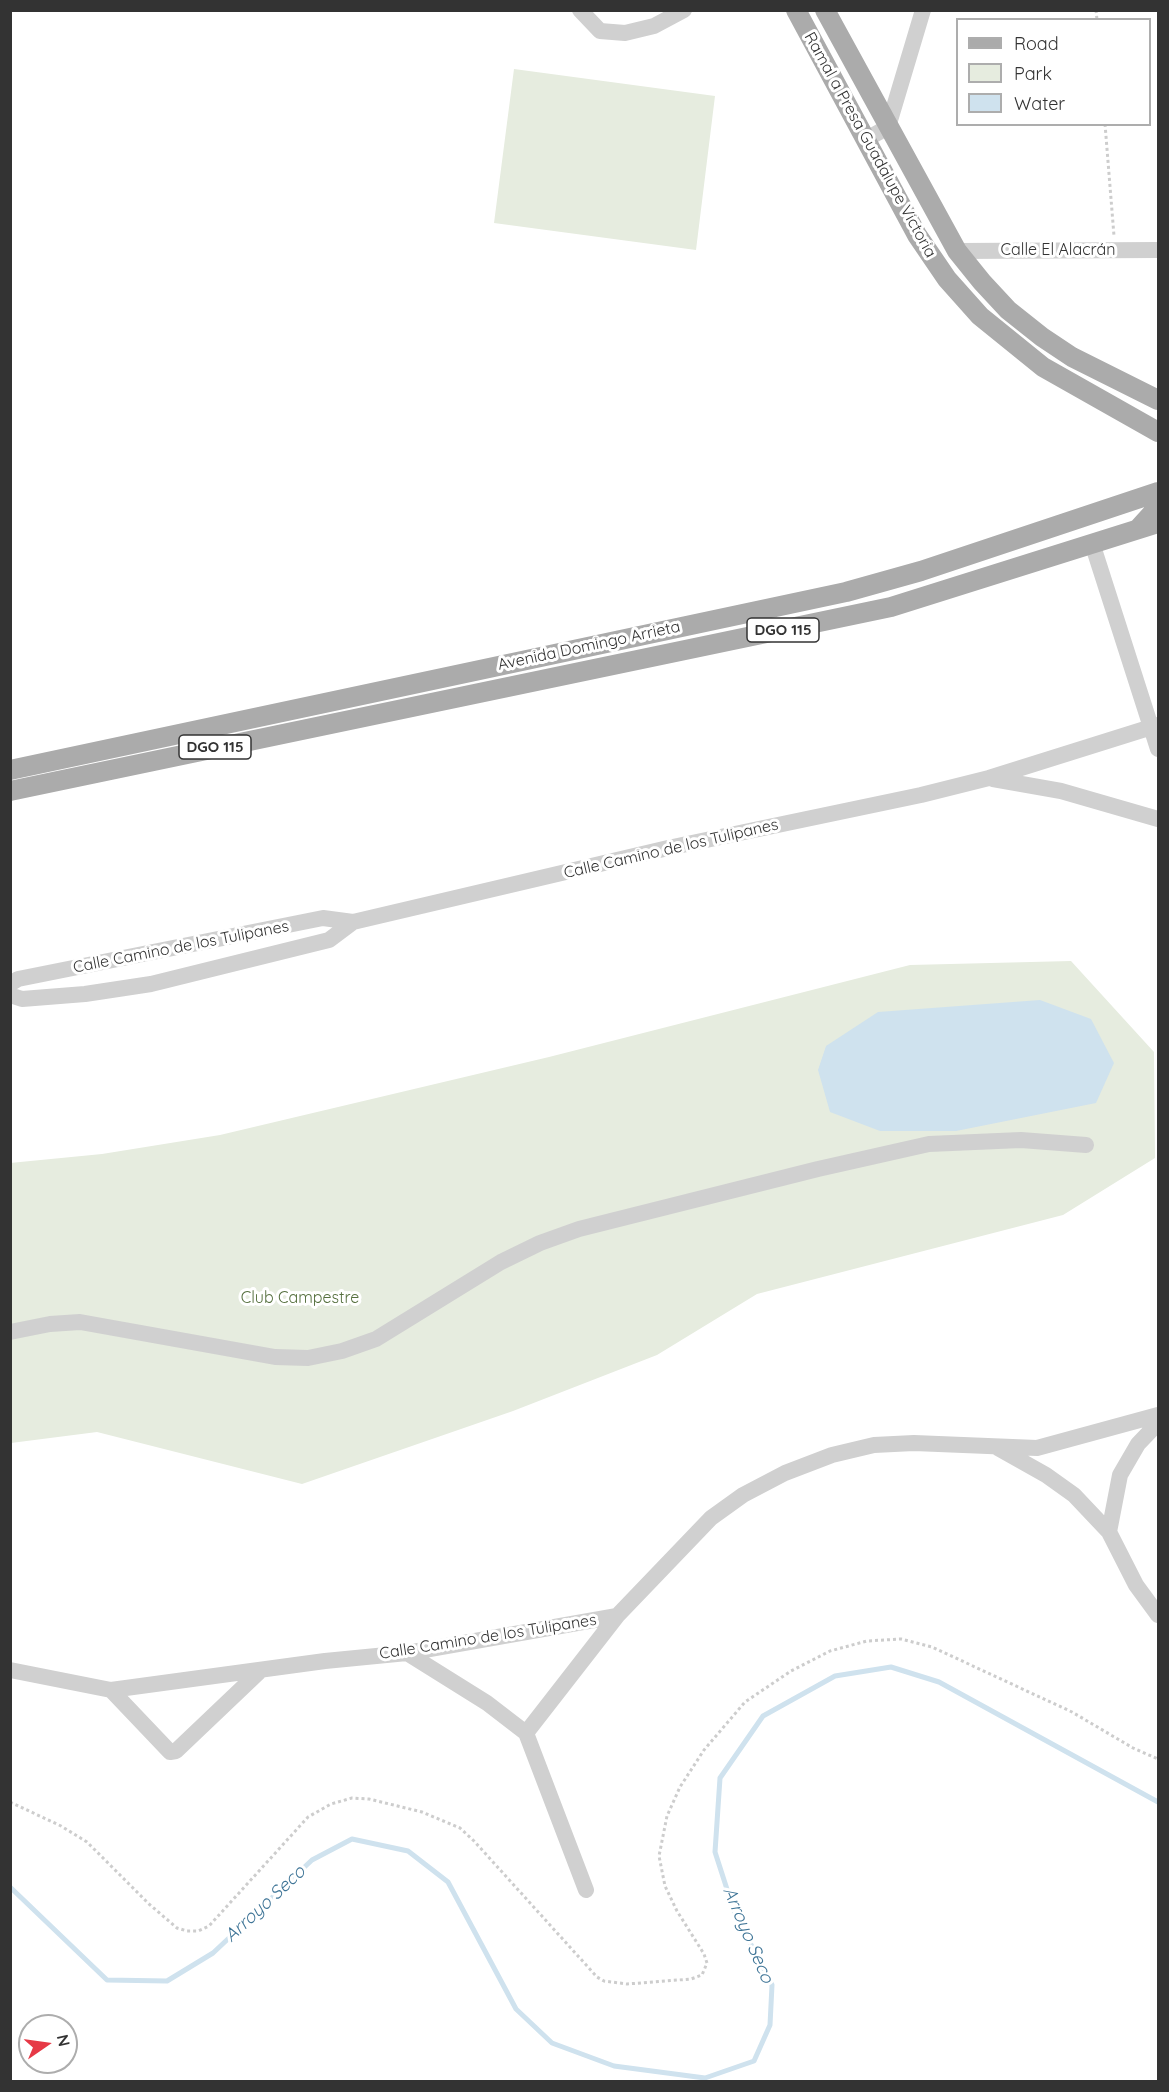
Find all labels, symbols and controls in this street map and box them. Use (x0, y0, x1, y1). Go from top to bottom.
legend (956, 18, 1151, 126)
street label: Ramal a Presa Guadalupe Victoria (800, 29, 940, 261)
text: Road (1014, 32, 1059, 55)
text: Park (1014, 62, 1052, 85)
text: Water (1014, 92, 1065, 115)
street label: Calle El Alacrán (1001, 240, 1115, 260)
street label: Avenida Domingo Arrieta (496, 617, 682, 675)
road number: DGO 115 (747, 618, 819, 642)
road number: DGO 115 (179, 735, 251, 759)
street label: Calle Camino de los Tulipanes (562, 815, 780, 883)
street label: Calle Camino de los Tulipanes (71, 917, 291, 977)
park label: Club Campestre (241, 1288, 359, 1308)
street label: Calle Camino de los Tulipanes (378, 1610, 598, 1664)
water label: Arroyo Seco (220, 1861, 310, 1947)
water label: Arroyo Seco (718, 1884, 778, 1986)
north arrow (18, 2014, 78, 2074)
text: N (53, 2032, 75, 2048)

